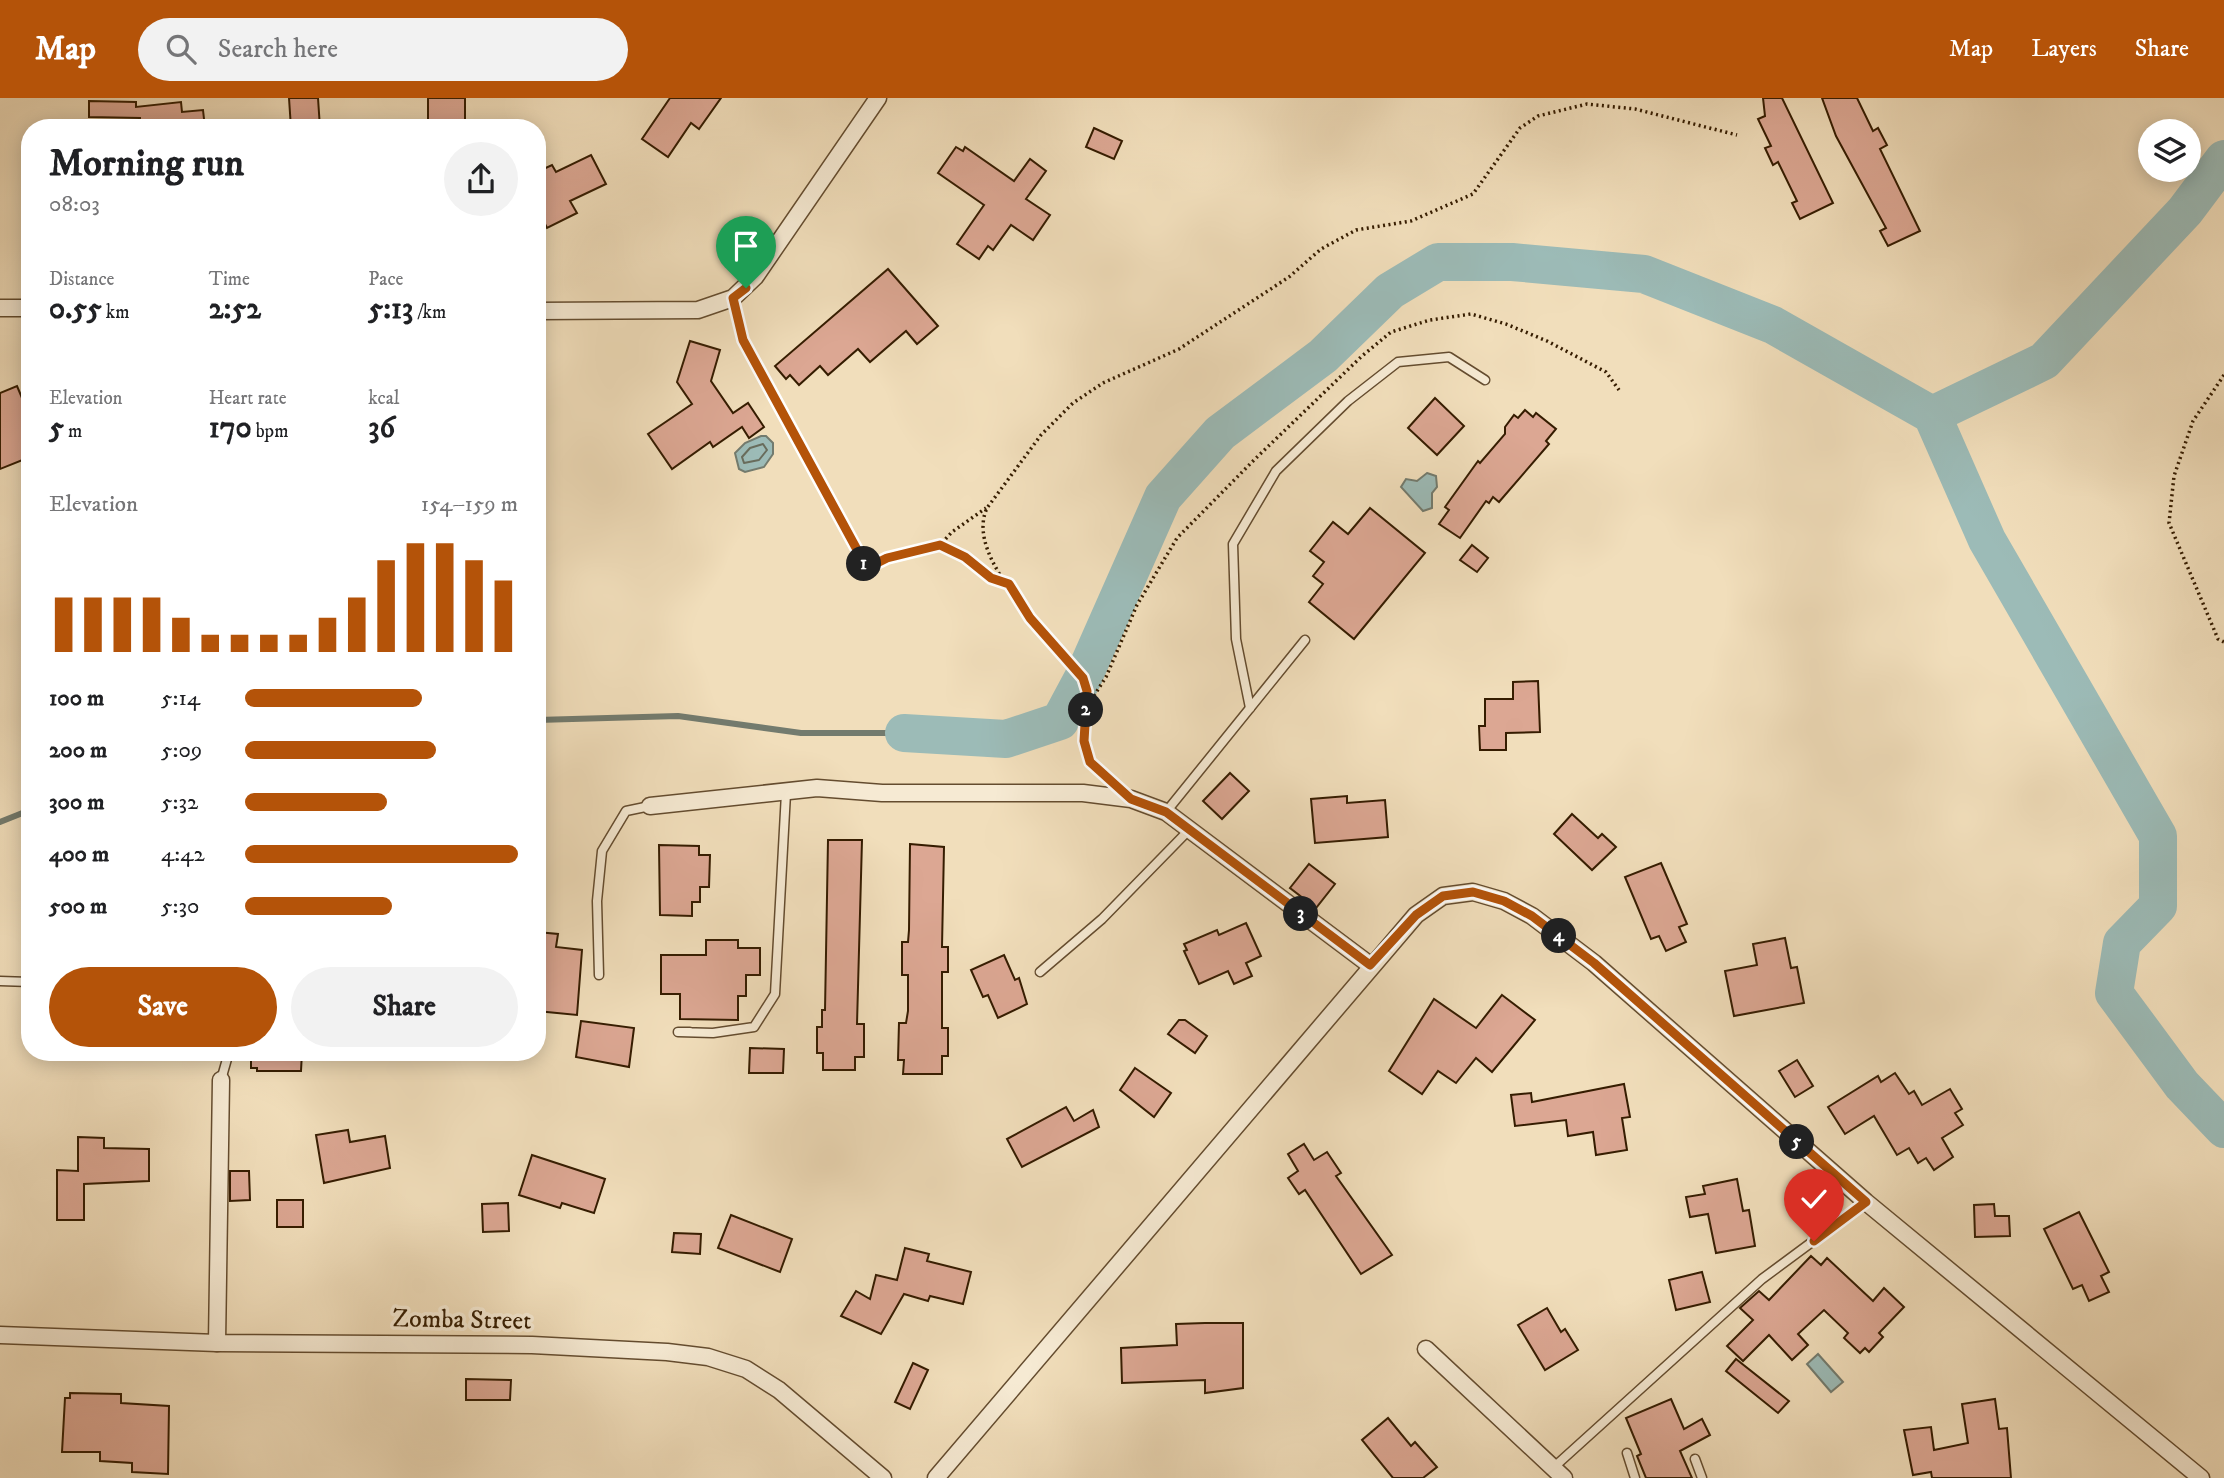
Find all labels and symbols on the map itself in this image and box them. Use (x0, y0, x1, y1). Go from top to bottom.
pin (716, 216, 776, 288)
pin: 1 (846, 546, 882, 582)
pin: 2 (1068, 692, 1104, 728)
pin: 3 (1284, 896, 1318, 932)
pin: 4 (1542, 918, 1576, 954)
pin: 5 (1780, 1124, 1814, 1160)
pin (1784, 1169, 1844, 1241)
street label: Zomba Street (392, 1302, 532, 1338)

